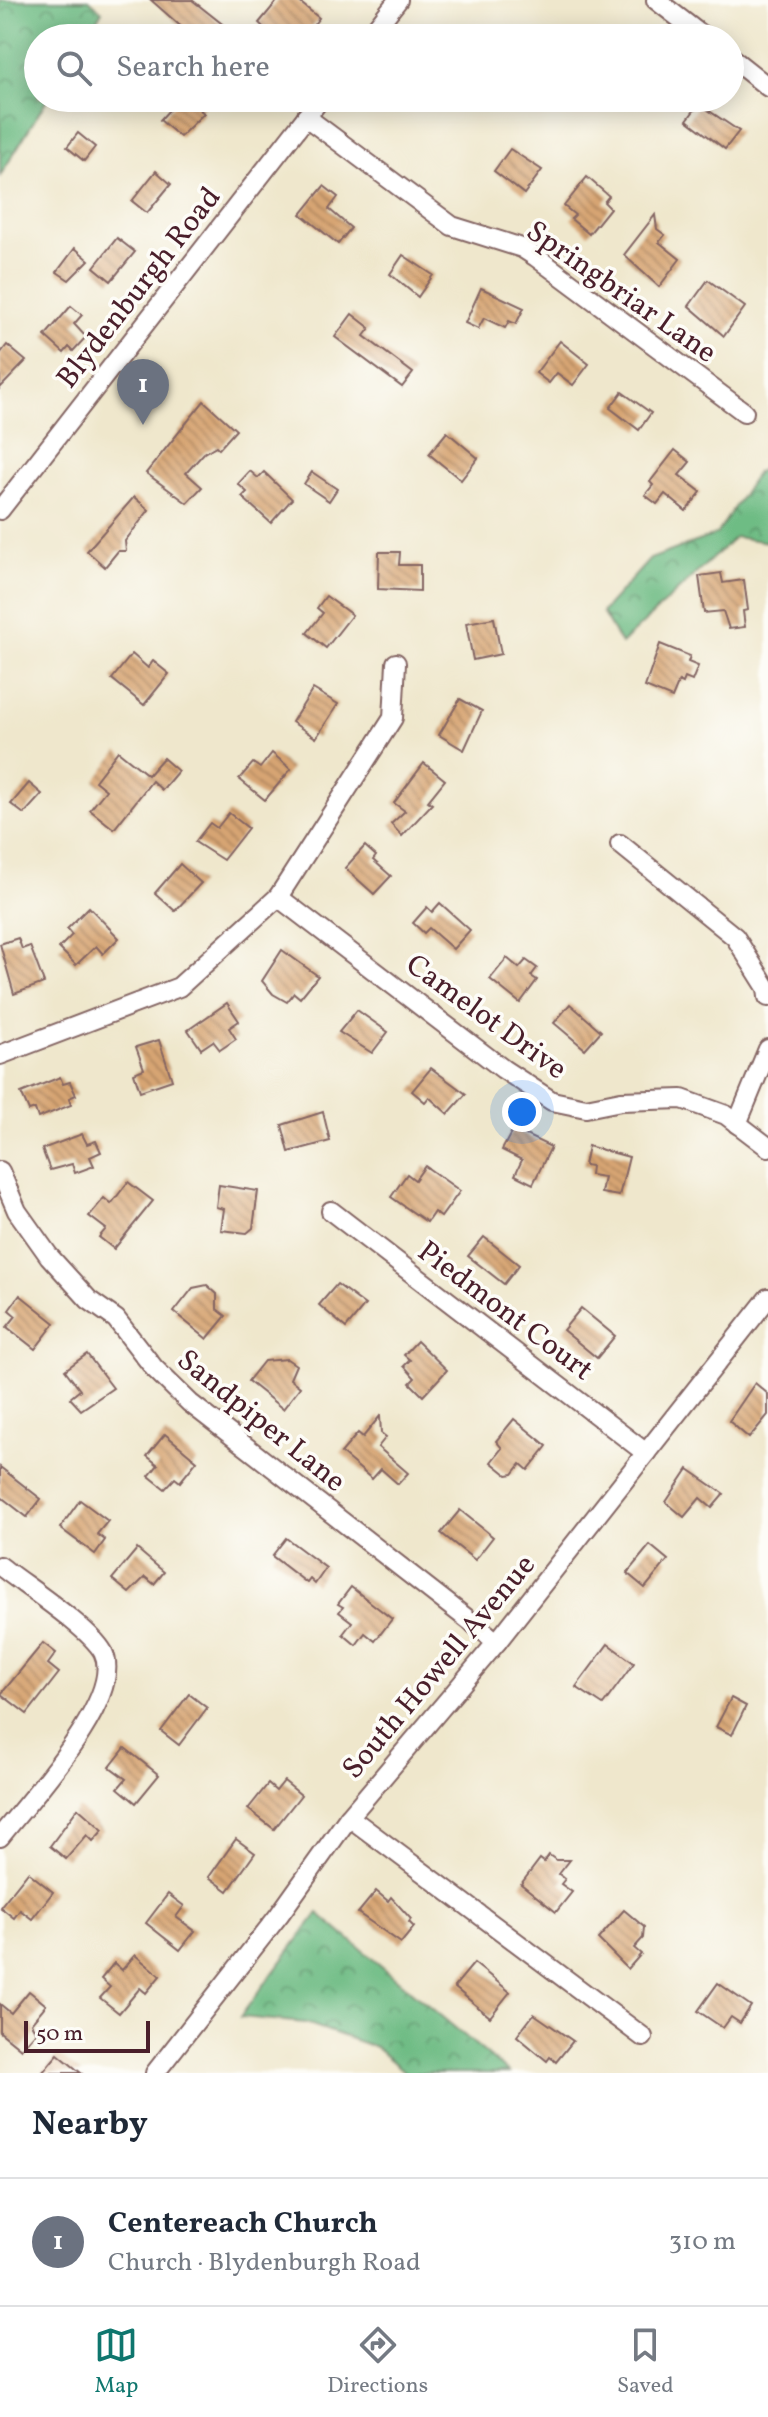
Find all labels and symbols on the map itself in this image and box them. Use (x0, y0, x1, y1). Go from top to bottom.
street label: Blydenburgh Road (47, 179, 232, 398)
street label: Springbriar Lane (517, 211, 725, 374)
pin: 1 (117, 359, 169, 425)
street label: Camelot Drive (397, 945, 575, 1090)
your location (502, 1092, 542, 1132)
street label: Piedmont Court (408, 1232, 601, 1392)
street label: Sandpiper Lane (167, 1340, 354, 1503)
street label: South Howell Avenue (333, 1546, 546, 1789)
scale bar (24, 2017, 150, 2053)

